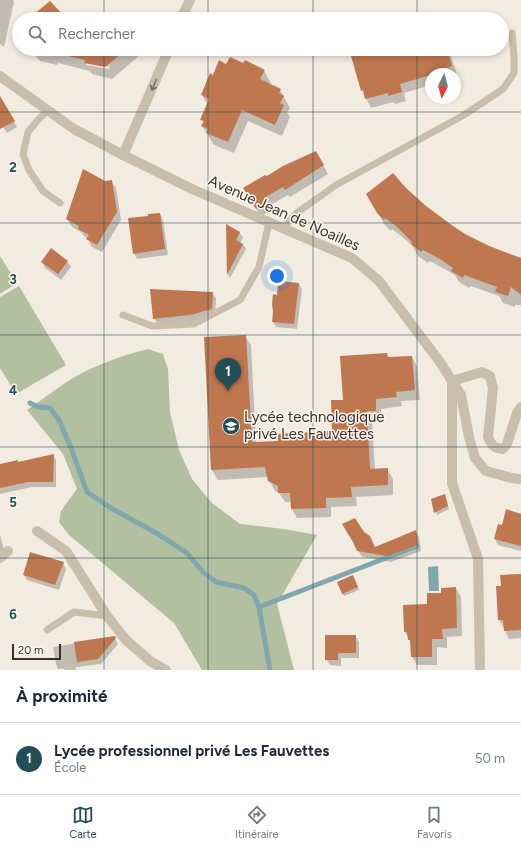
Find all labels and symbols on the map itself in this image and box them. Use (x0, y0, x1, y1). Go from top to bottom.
north arrow (425, 68, 461, 104)
one-way arrow (149, 79, 157, 91)
text: 2 (9, 160, 17, 175)
street label: Avenue Jean de Noailles (205, 171, 363, 255)
your location (267, 266, 287, 286)
text: 3 (9, 272, 17, 287)
pin: 1 (215, 358, 241, 391)
text: 4 (9, 383, 17, 398)
place label: Lycée technologique privé Les Fauvettes (244, 408, 385, 443)
school or university icon: Lycée technologique privé Les Fauvettes (221, 416, 241, 436)
text: 5 (9, 495, 17, 510)
text: 6 (9, 607, 17, 622)
scale bar (12, 642, 61, 661)

